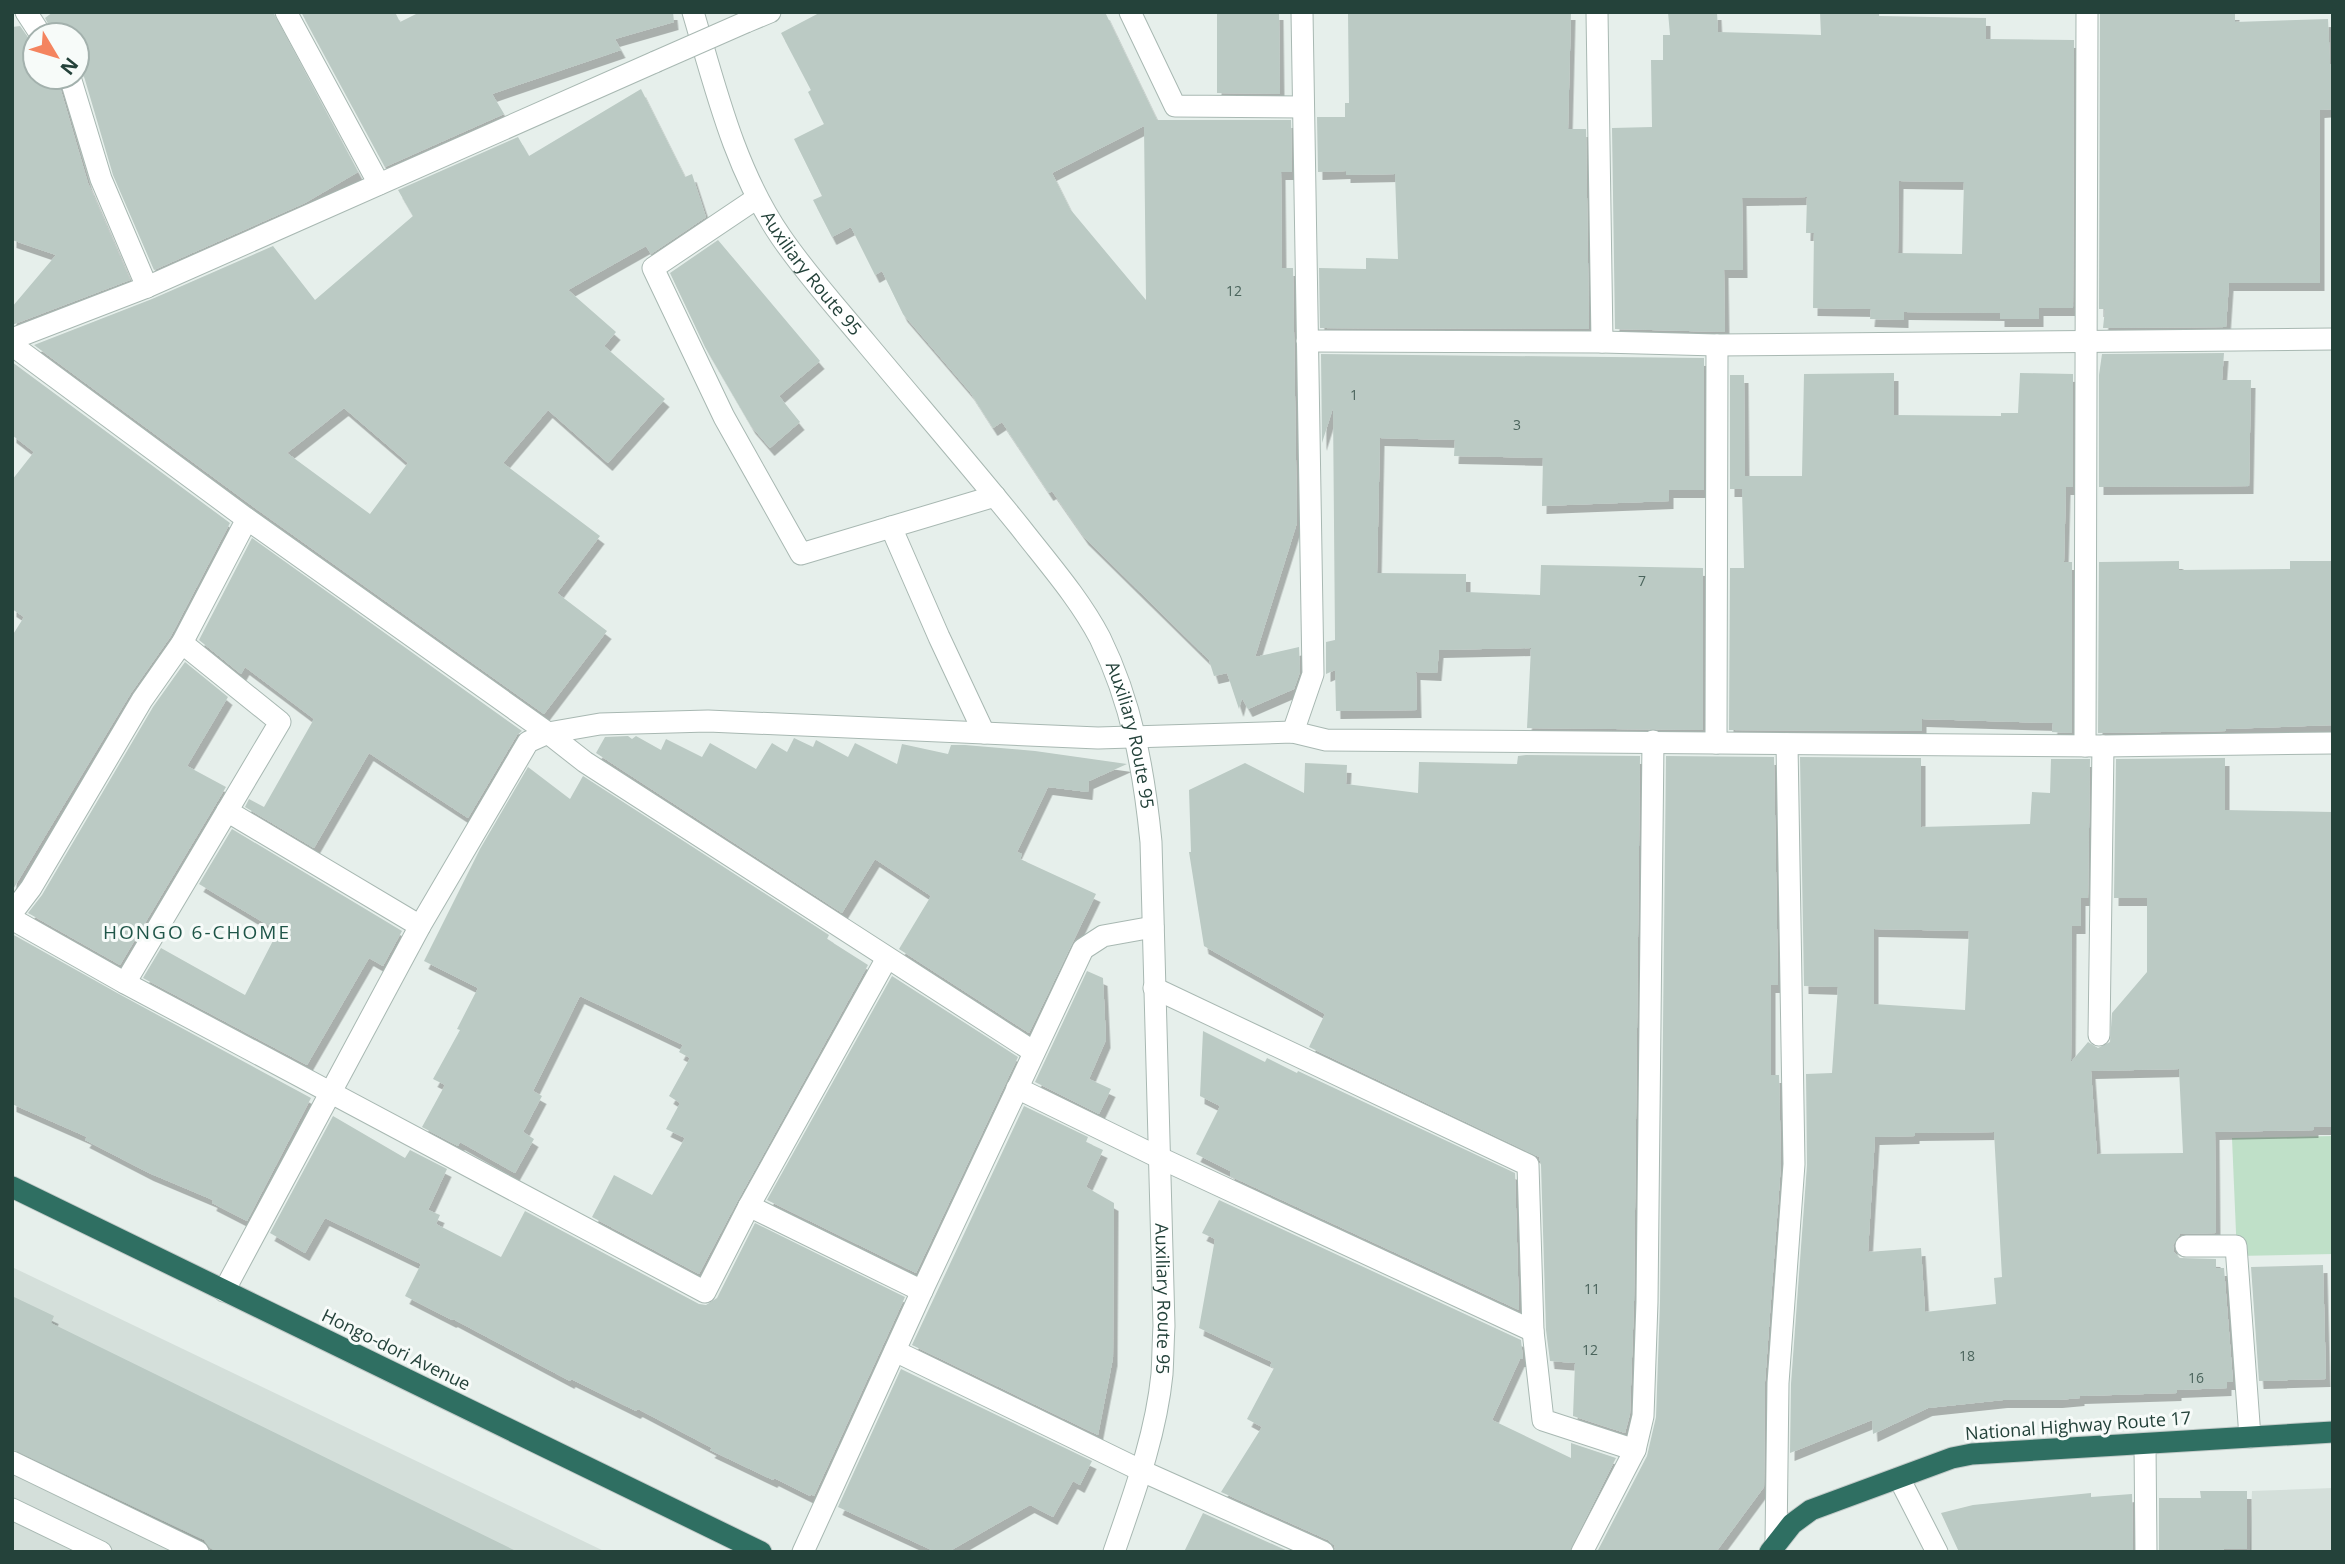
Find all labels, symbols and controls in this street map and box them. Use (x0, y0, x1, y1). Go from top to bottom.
north arrow (21, 21, 91, 91)
text: N (54, 52, 84, 81)
street label: Auxiliary Route 95 (756, 206, 868, 340)
house number: 12 (1226, 281, 1242, 300)
house number: 1 (1350, 385, 1358, 404)
house number: 3 (1513, 415, 1521, 434)
house number: 7 (1638, 571, 1646, 590)
street label: Auxiliary Route 95 (1101, 658, 1160, 810)
district label: HONGO 6-CHOME (103, 919, 291, 945)
street label: Auxiliary Route 95 (1150, 1223, 1177, 1375)
house number: 11 (1584, 1279, 1600, 1298)
street label: Hongo-dori Avenue (318, 1303, 475, 1396)
house number: 12 (1582, 1340, 1598, 1359)
house number: 18 (1959, 1346, 1975, 1365)
house number: 16 (2188, 1368, 2204, 1387)
street label: National Highway Route 17 (1964, 1405, 2192, 1445)

